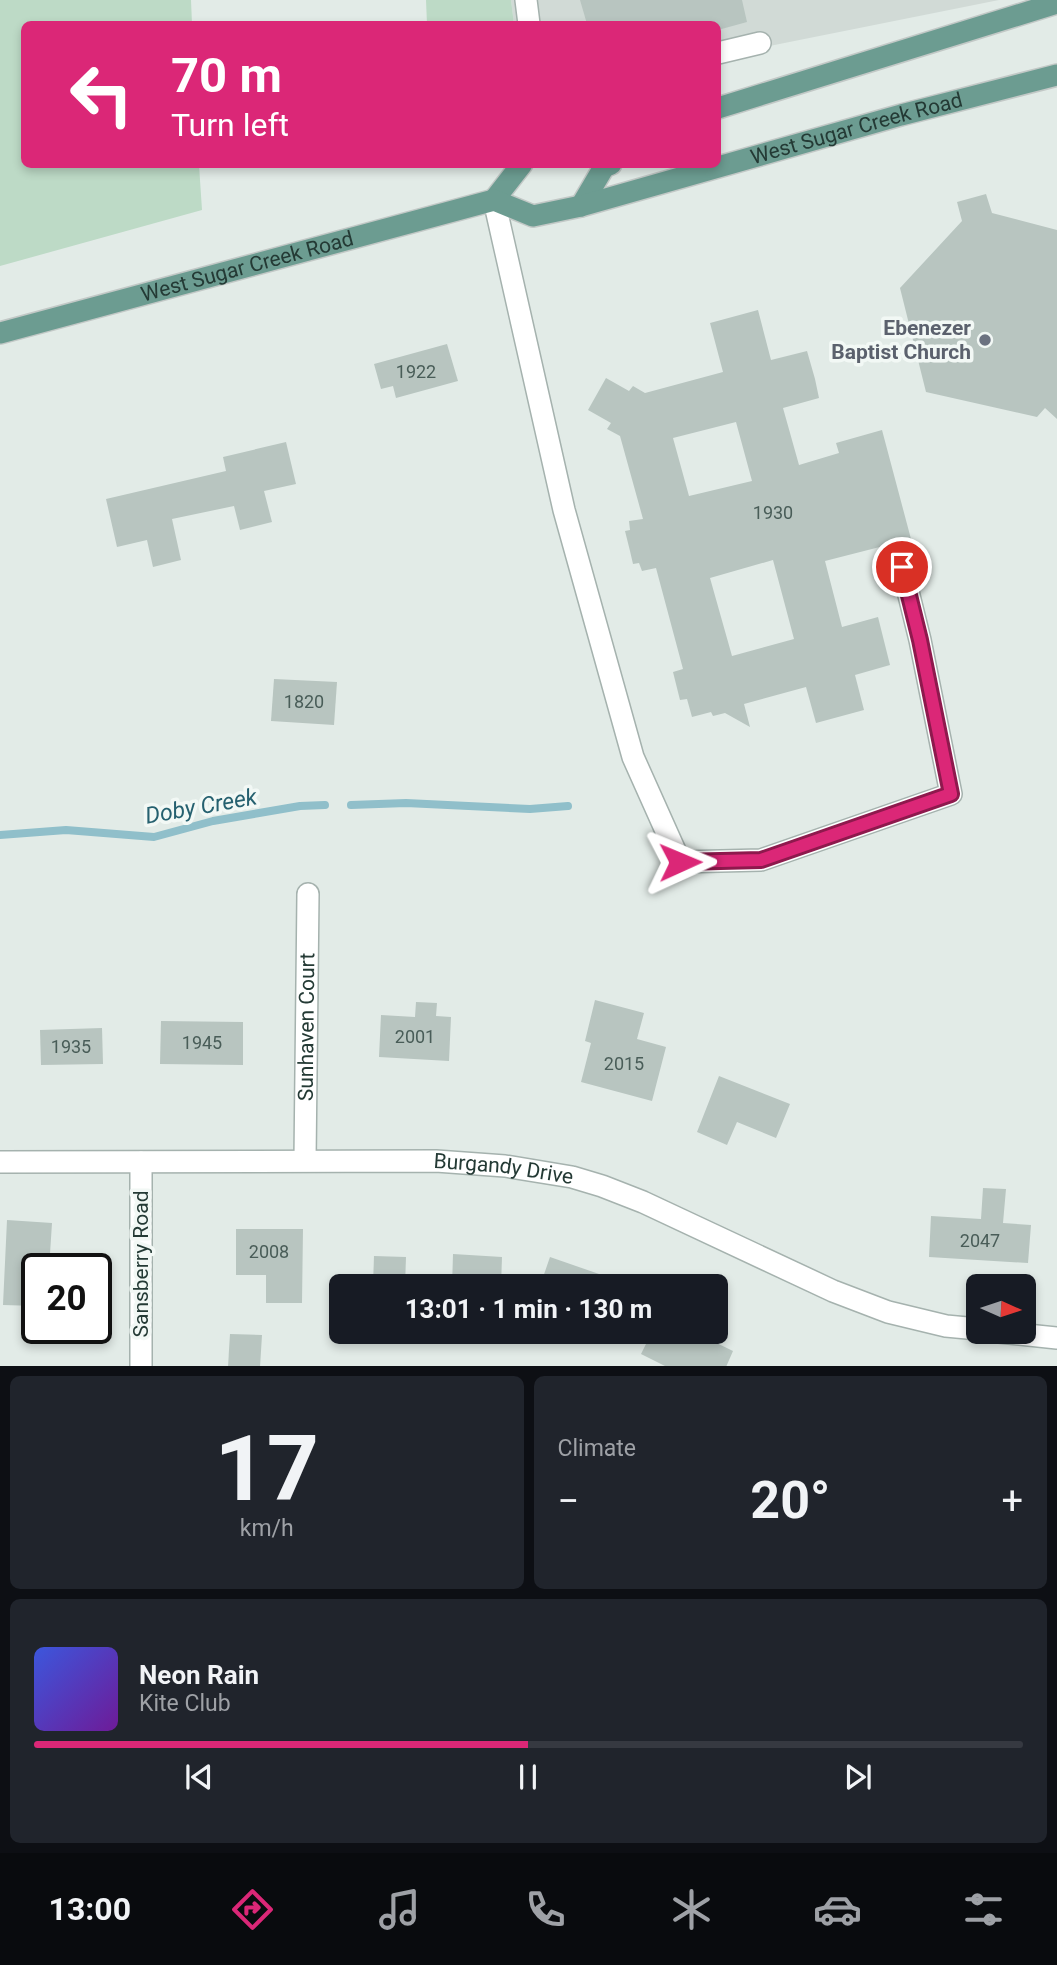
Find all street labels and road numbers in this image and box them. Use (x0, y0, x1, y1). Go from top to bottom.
street label: West Sugar Creek Road (748, 88, 965, 169)
street label: West Sugar Creek Road (138, 226, 356, 307)
street label: Sunhaven Court (294, 953, 319, 1101)
street label: Burgandy Drive (433, 1149, 575, 1189)
street label: Sansberry Road (129, 1191, 153, 1338)

